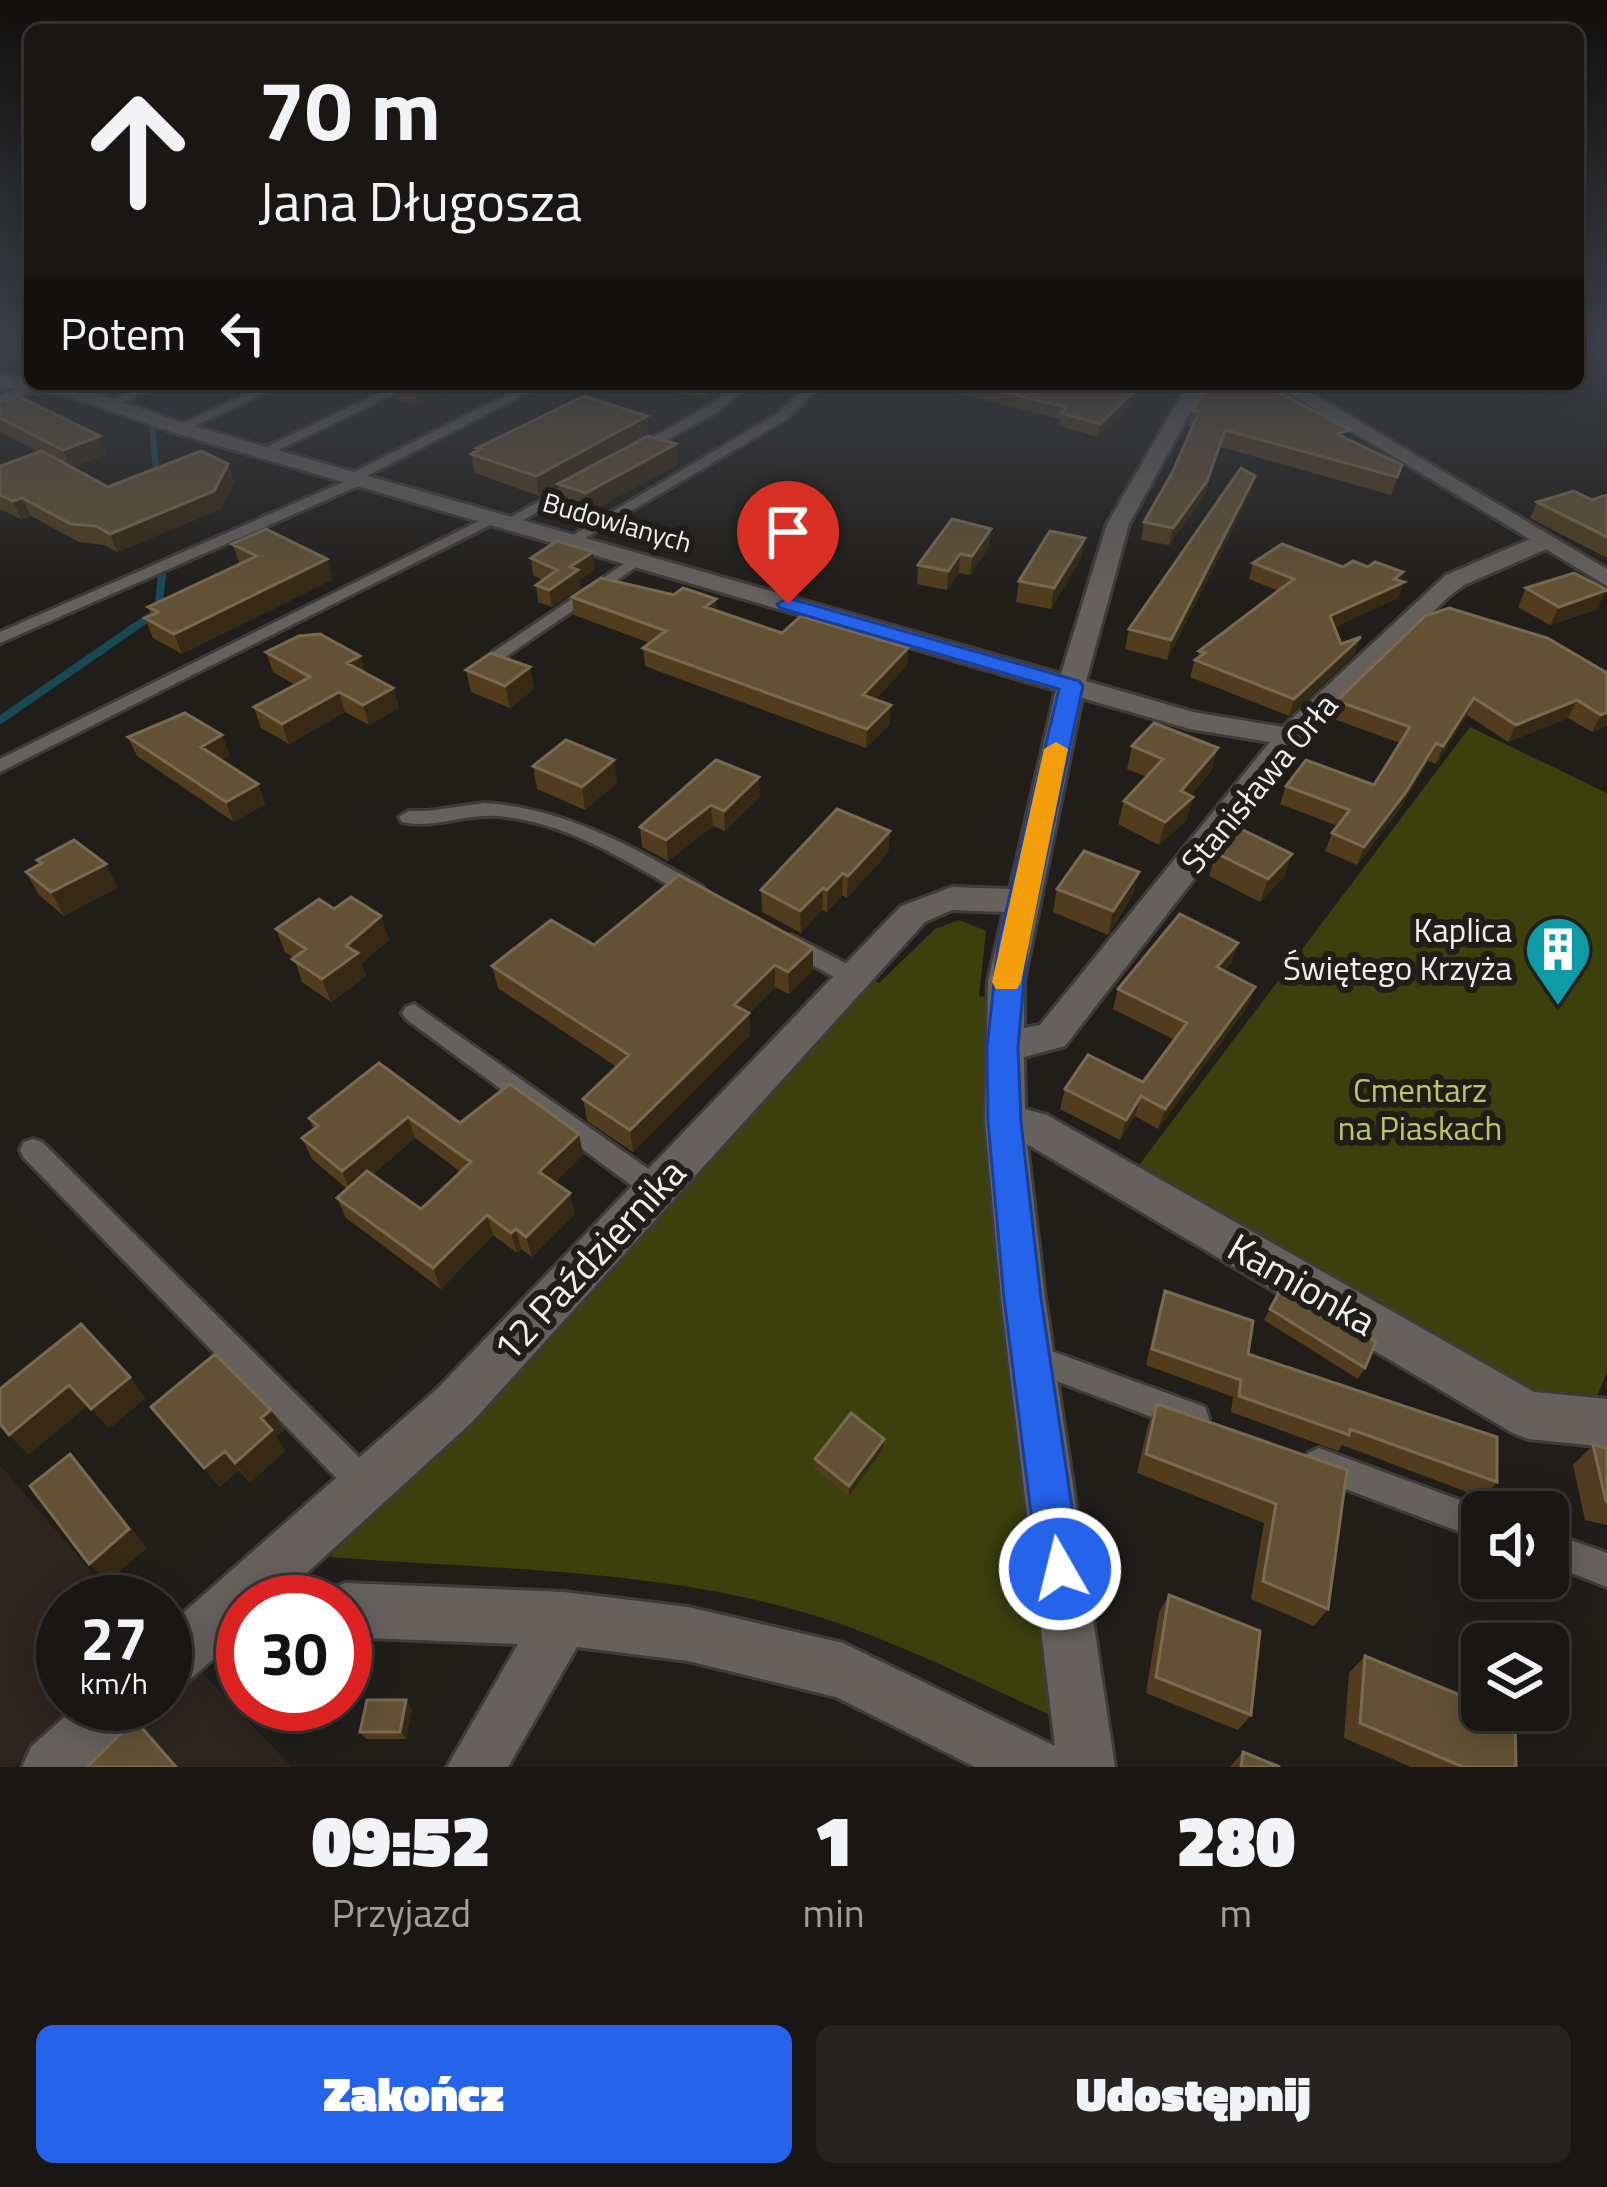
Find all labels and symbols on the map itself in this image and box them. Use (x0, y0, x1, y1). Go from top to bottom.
street label: Budowlanych (538, 481, 697, 562)
pin (737, 481, 839, 604)
street label: Stanisława Orła (1169, 682, 1349, 884)
place label: Kaplica Świętego Krzyża (1283, 905, 1512, 993)
building icon: Kaplica Świętego Krzyża (1523, 914, 1593, 1008)
park label: Cmentarz na Piaskach (1338, 1065, 1502, 1153)
street label: 12 Października (478, 1144, 699, 1375)
street label: Kamionka (1217, 1217, 1387, 1350)
position arrow (997, 1506, 1123, 1632)
speed limit sign: 30 (216, 1575, 372, 1731)

